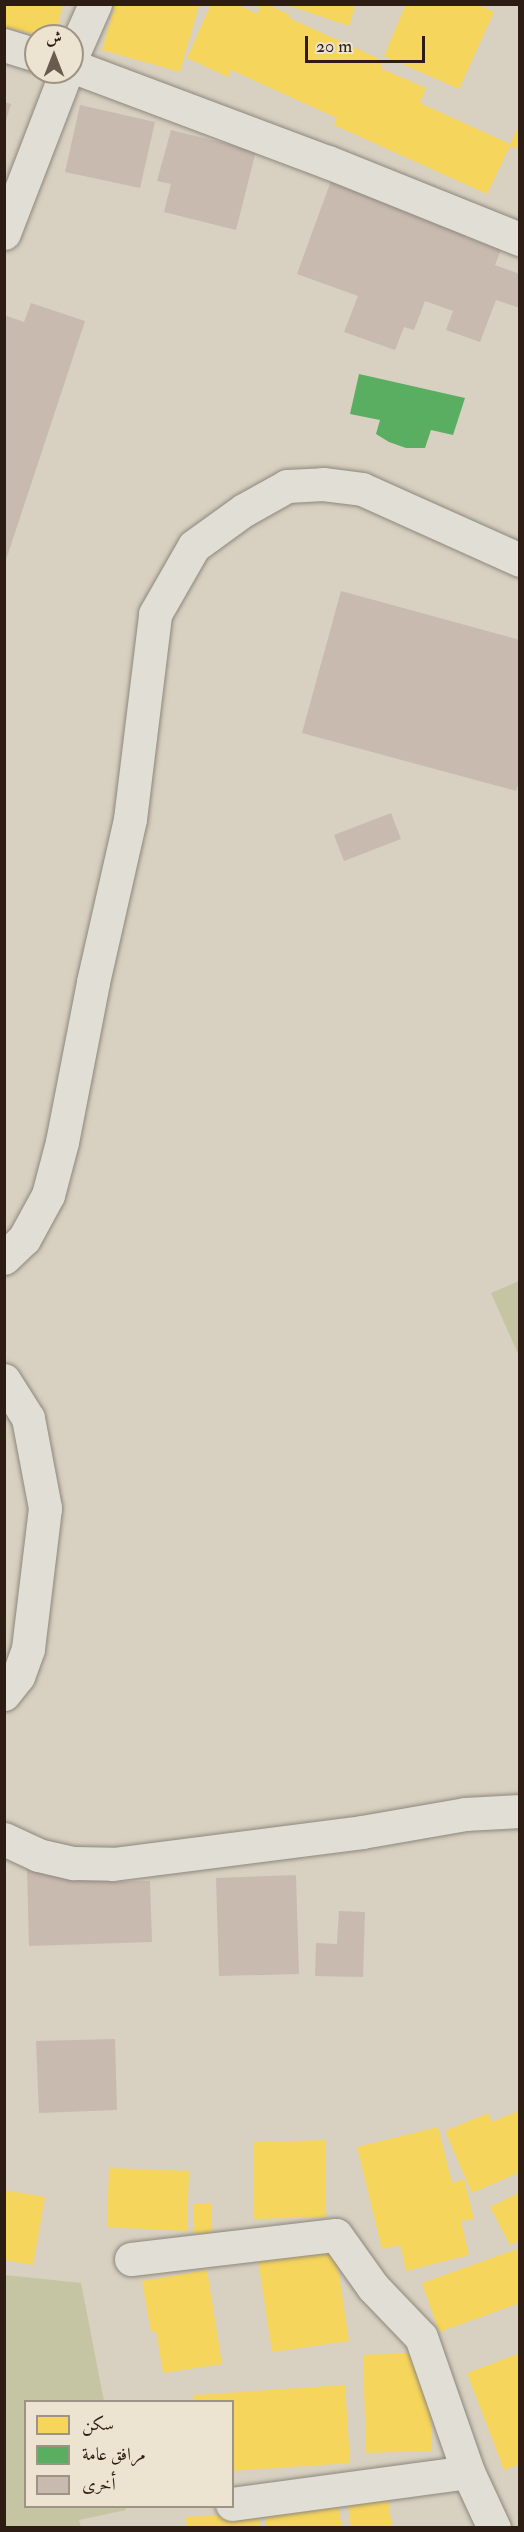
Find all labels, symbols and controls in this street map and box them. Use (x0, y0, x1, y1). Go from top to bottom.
north arrow (24, 24, 84, 84)
scale bar (308, 24, 428, 62)
text: ش (46, 28, 62, 48)
text: 20 m (316, 35, 352, 58)
legend (24, 2400, 234, 2508)
text: سكن (82, 2413, 114, 2436)
text: مرافق عامة (82, 2443, 146, 2466)
text: أخرى (82, 2473, 116, 2496)

